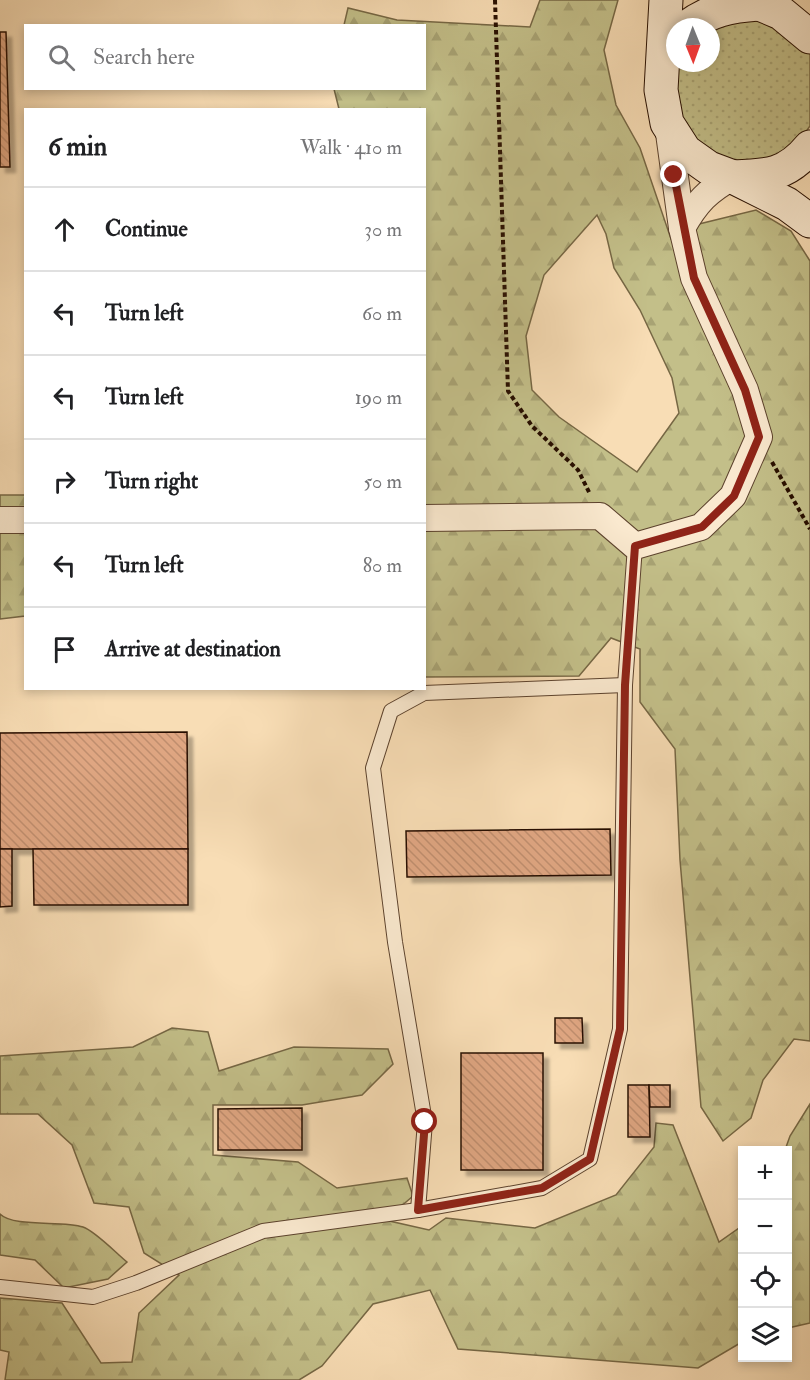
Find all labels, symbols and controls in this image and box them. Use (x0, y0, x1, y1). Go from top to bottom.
north arrow (666, 18, 720, 72)
search box (24, 24, 426, 90)
icon: search (45, 41, 78, 74)
text: Search here (93, 43, 195, 71)
text: 6 min (48, 131, 107, 163)
text: Walk · 410 m (300, 135, 402, 160)
route end (660, 161, 686, 187)
icon: ahead (48, 213, 81, 246)
text: Continue (105, 215, 188, 243)
text: 30 m (364, 217, 402, 242)
icon: left (48, 297, 81, 330)
text: Turn left (105, 299, 184, 327)
text: 60 m (362, 301, 402, 326)
icon: left (48, 381, 81, 414)
text: Turn left (105, 383, 184, 411)
text: 190 m (355, 385, 402, 410)
icon: right (48, 465, 81, 498)
text: Turn right (105, 467, 198, 495)
text: 50 m (363, 469, 402, 494)
icon: left (48, 549, 81, 582)
text: Turn left (105, 551, 184, 579)
text: 80 m (363, 553, 402, 578)
icon: arrive (48, 633, 81, 666)
text: Arrive at destination (105, 635, 281, 663)
route start (411, 1108, 437, 1134)
map controls (738, 1146, 792, 1362)
button: + (738, 1146, 792, 1200)
button: − (738, 1200, 792, 1254)
button: locate (738, 1254, 792, 1308)
button: layers (738, 1308, 792, 1362)

